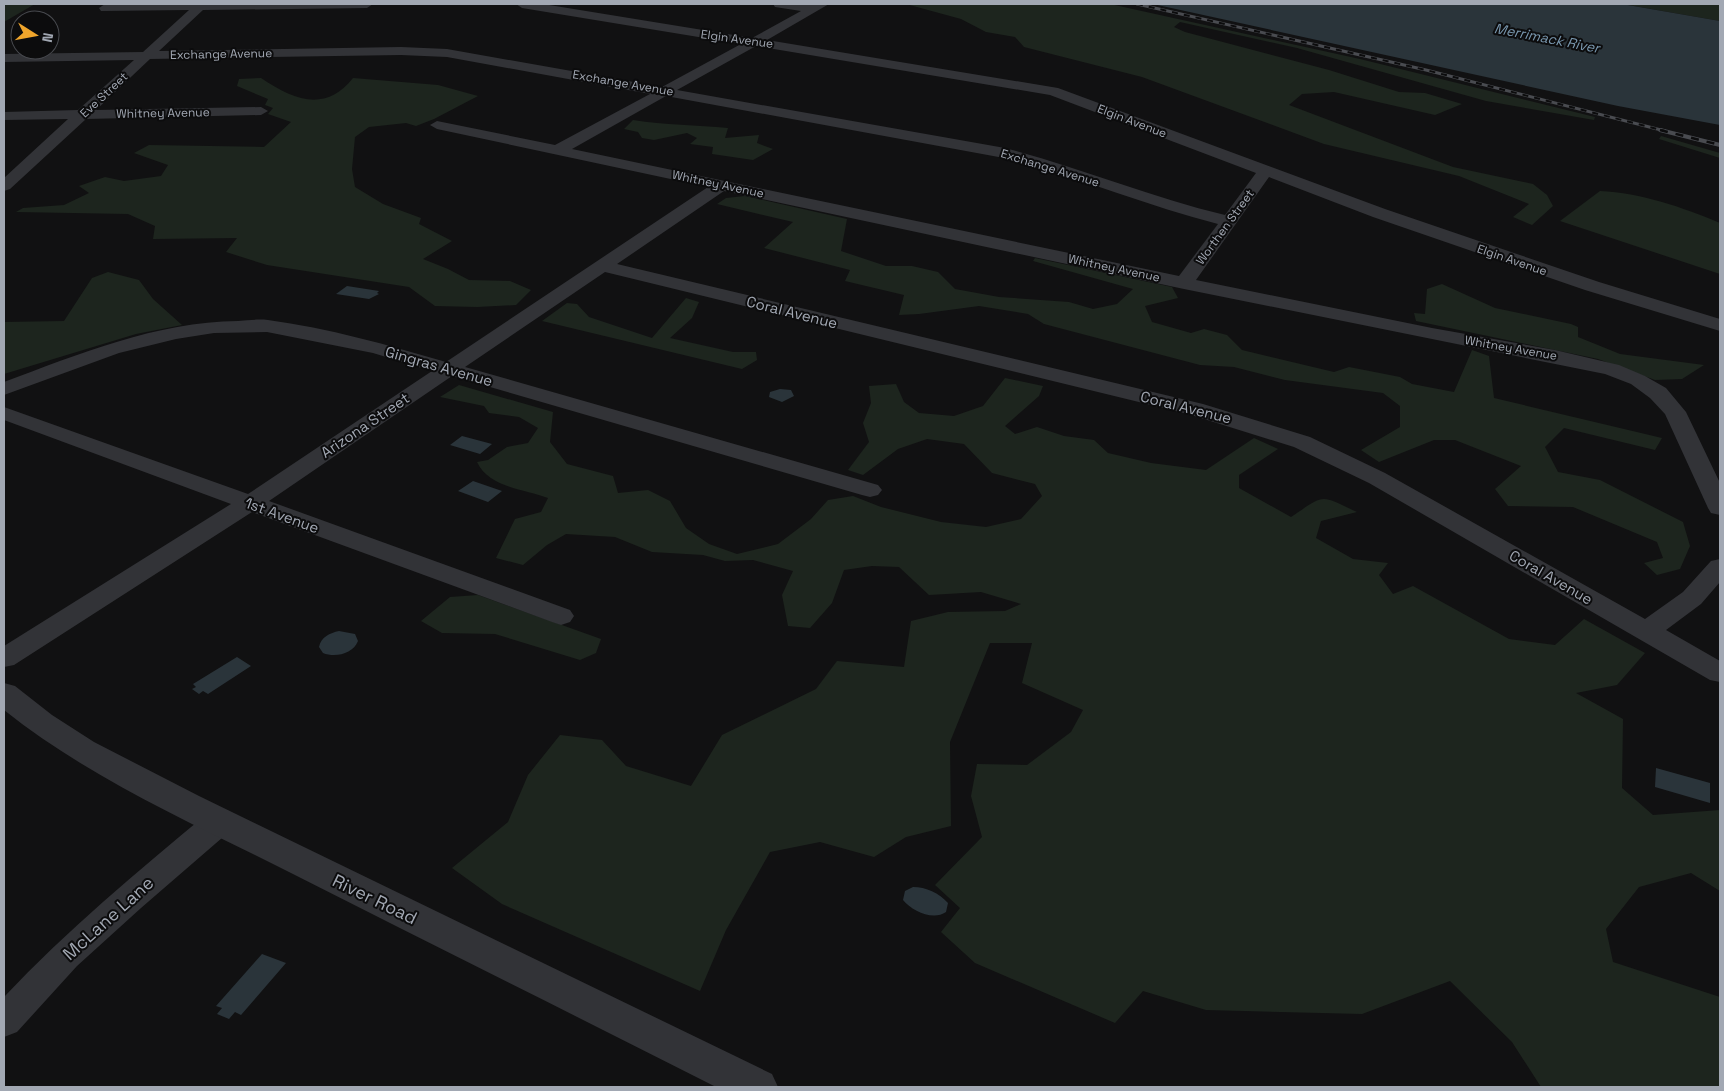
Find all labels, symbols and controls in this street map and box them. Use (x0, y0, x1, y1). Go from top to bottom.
north arrow (10, 10, 60, 60)
water label: Merrimack River (1493, 19, 1603, 57)
street label: Elgin Avenue (700, 26, 774, 52)
text: N (38, 31, 57, 44)
street label: Exchange Avenue (170, 45, 272, 63)
street label: Exchange Avenue (571, 66, 675, 100)
street label: Eve Street (77, 69, 131, 121)
street label: Elgin Avenue (1095, 100, 1169, 142)
street label: Whitney Avenue (116, 104, 210, 122)
street label: Exchange Avenue (999, 145, 1101, 191)
street label: Whitney Avenue (671, 166, 765, 202)
street label: Worthen Street (1192, 186, 1258, 268)
street label: Elgin Avenue (1475, 241, 1549, 279)
street label: Whitney Avenue (1067, 250, 1161, 286)
street label: Coral Avenue (744, 292, 840, 333)
street label: Whitney Avenue (1464, 332, 1558, 364)
street label: Gingras Avenue (383, 342, 495, 390)
street label: Coral Avenue (1138, 387, 1234, 428)
street label: Arizona Street (317, 388, 413, 462)
street label: 1st Avenue (242, 493, 322, 537)
street label: Coral Avenue (1506, 545, 1596, 609)
street label: River Road (329, 869, 421, 929)
street label: McLane Lane (58, 871, 158, 965)

